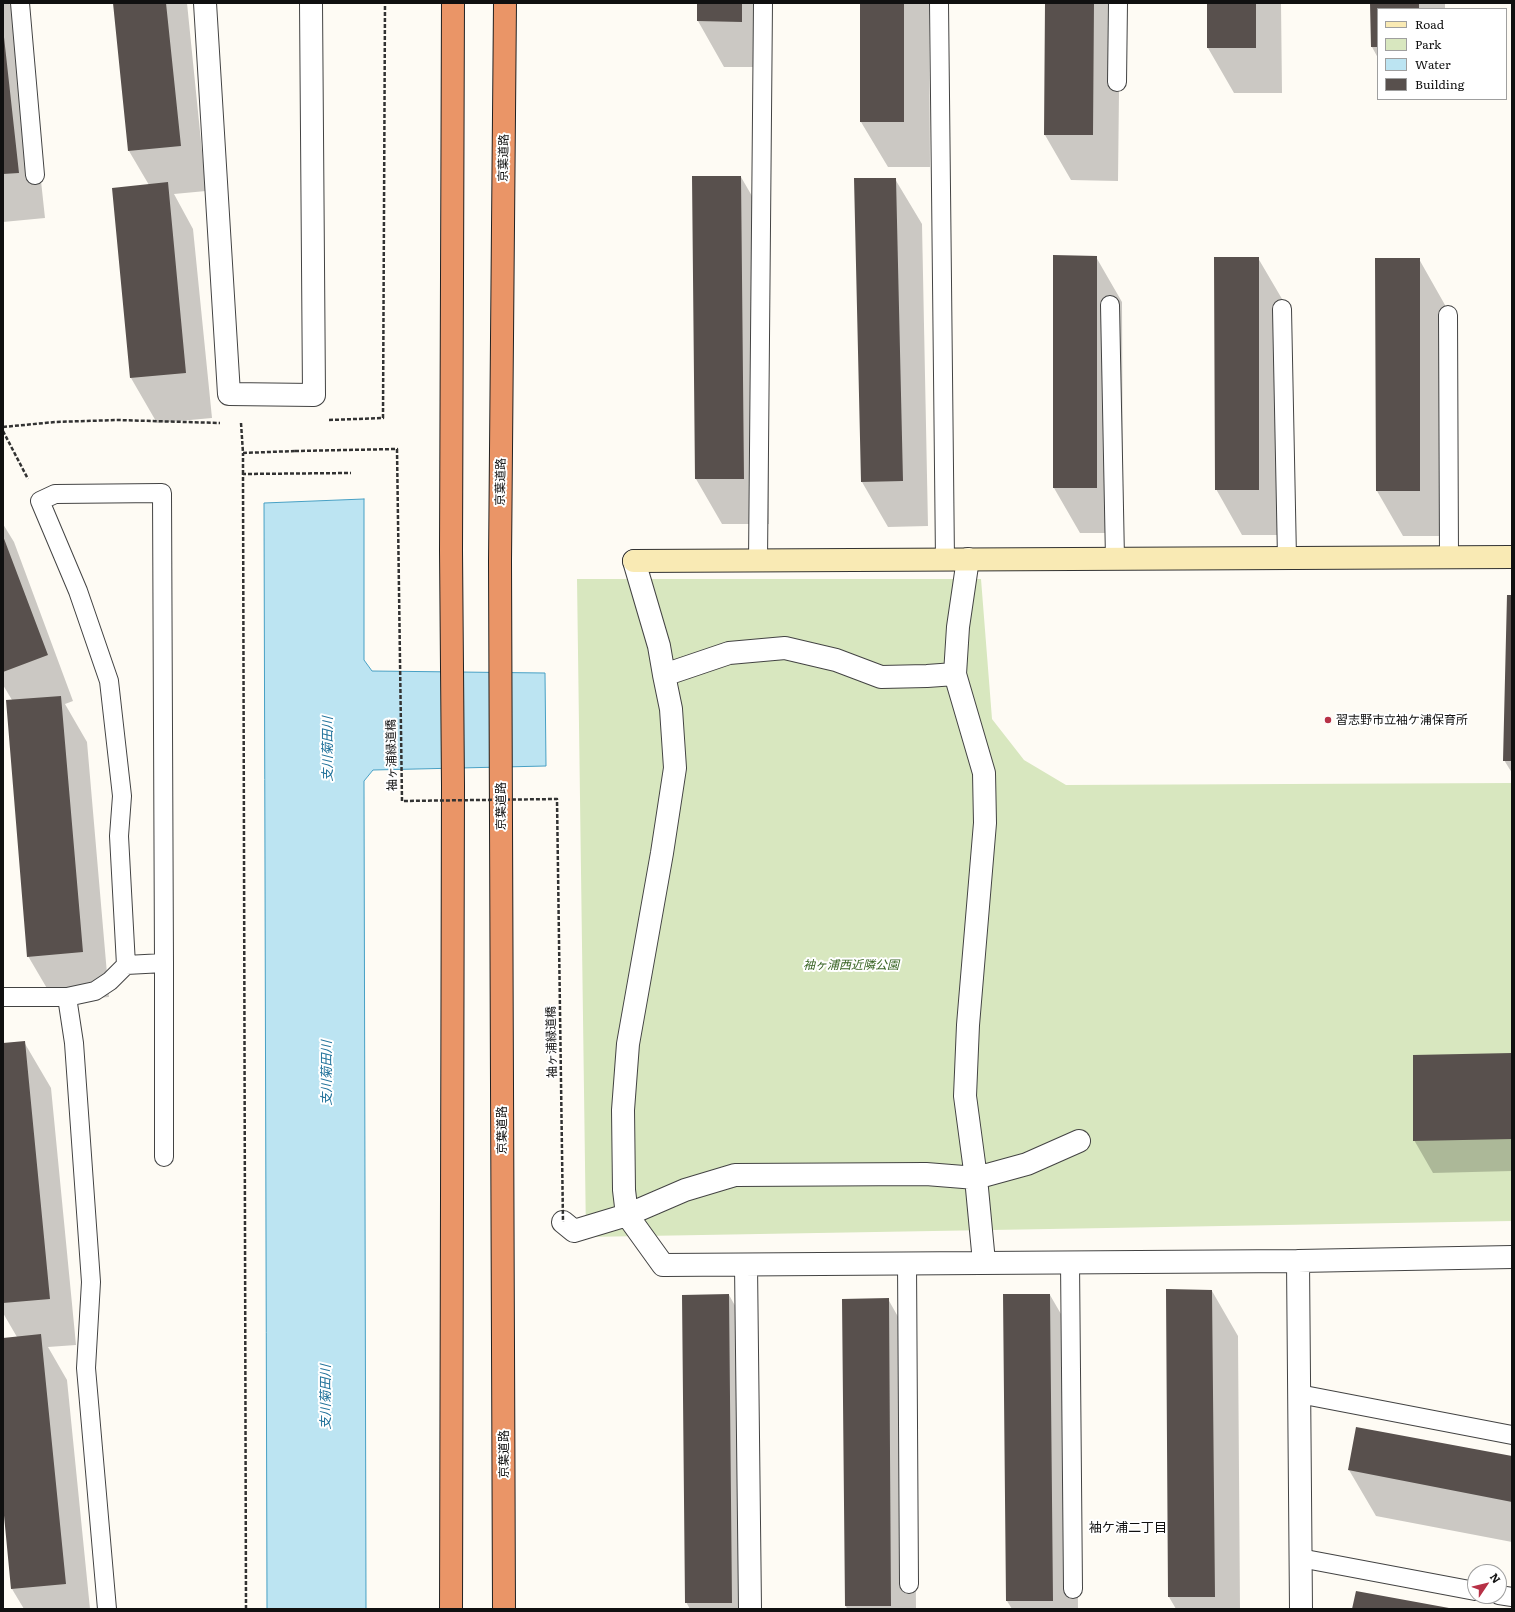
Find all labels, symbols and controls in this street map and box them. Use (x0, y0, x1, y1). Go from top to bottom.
legend (1377, 8, 1507, 100)
text: Road (1415, 15, 1444, 33)
text: Park (1415, 35, 1441, 53)
text: Water (1415, 55, 1451, 73)
text: Building (1415, 75, 1464, 93)
street label: 京葉道路 (496, 134, 512, 182)
street label: 京葉道路 (493, 458, 509, 506)
place label: 習志野市立袖ケ浦保育所 (1336, 713, 1468, 727)
marker: 習志野市立袖ケ浦保育所 (1323, 715, 1333, 725)
water label: 支川菊田川 (320, 717, 336, 781)
street label: 袖ヶ浦緑道橋 (384, 719, 400, 791)
street label: 京葉道路 (494, 782, 508, 830)
park label: 袖ヶ浦西近隣公園 (803, 958, 899, 972)
street label: 袖ヶ浦緑道橋 (544, 1006, 560, 1078)
water label: 支川菊田川 (319, 1041, 335, 1105)
street label: 京葉道路 (495, 1106, 509, 1154)
water label: 支川菊田川 (318, 1365, 334, 1429)
street label: 京葉道路 (497, 1430, 511, 1478)
district label: 袖ケ浦二丁目 (1089, 1520, 1167, 1536)
north arrow (1467, 1564, 1507, 1604)
text: N (1487, 1569, 1505, 1586)

